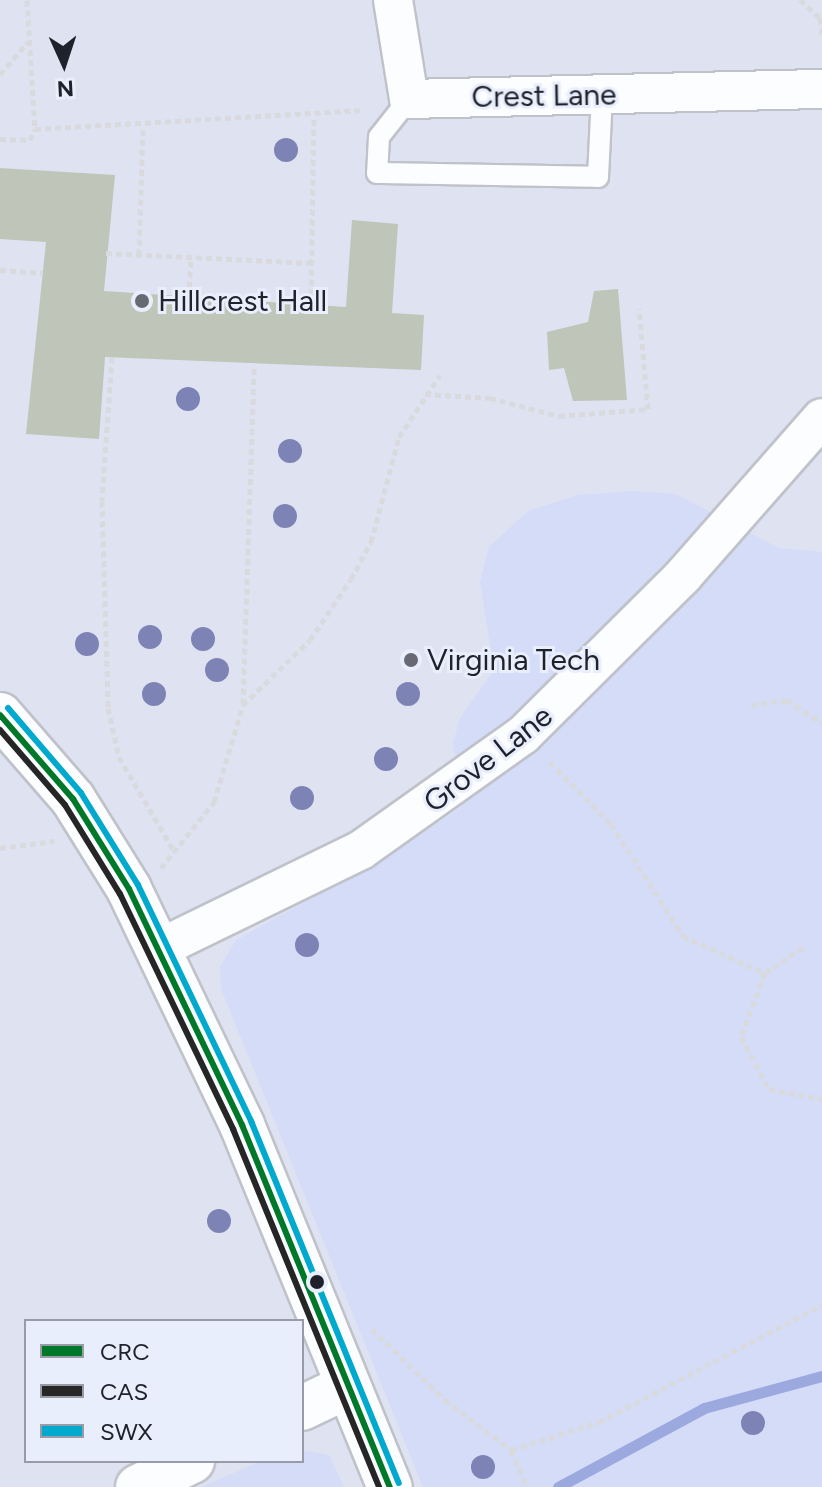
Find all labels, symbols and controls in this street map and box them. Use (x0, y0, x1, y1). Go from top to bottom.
north arrow (24, 24, 104, 104)
text: N (56, 75, 74, 102)
street label: Crest Lane (471, 77, 617, 115)
place label: Hillcrest Hall (158, 283, 327, 319)
marker: Hillcrest Hall (133, 292, 151, 310)
place label: Virginia Tech (427, 642, 600, 678)
marker: Virginia Tech (402, 651, 420, 669)
street label: Grove Lane (417, 698, 559, 820)
unlabelled marker (309, 1274, 325, 1290)
legend (24, 1319, 304, 1463)
text: CRC (100, 1337, 150, 1366)
text: CAS (100, 1377, 148, 1406)
text: SWX (100, 1417, 153, 1446)

